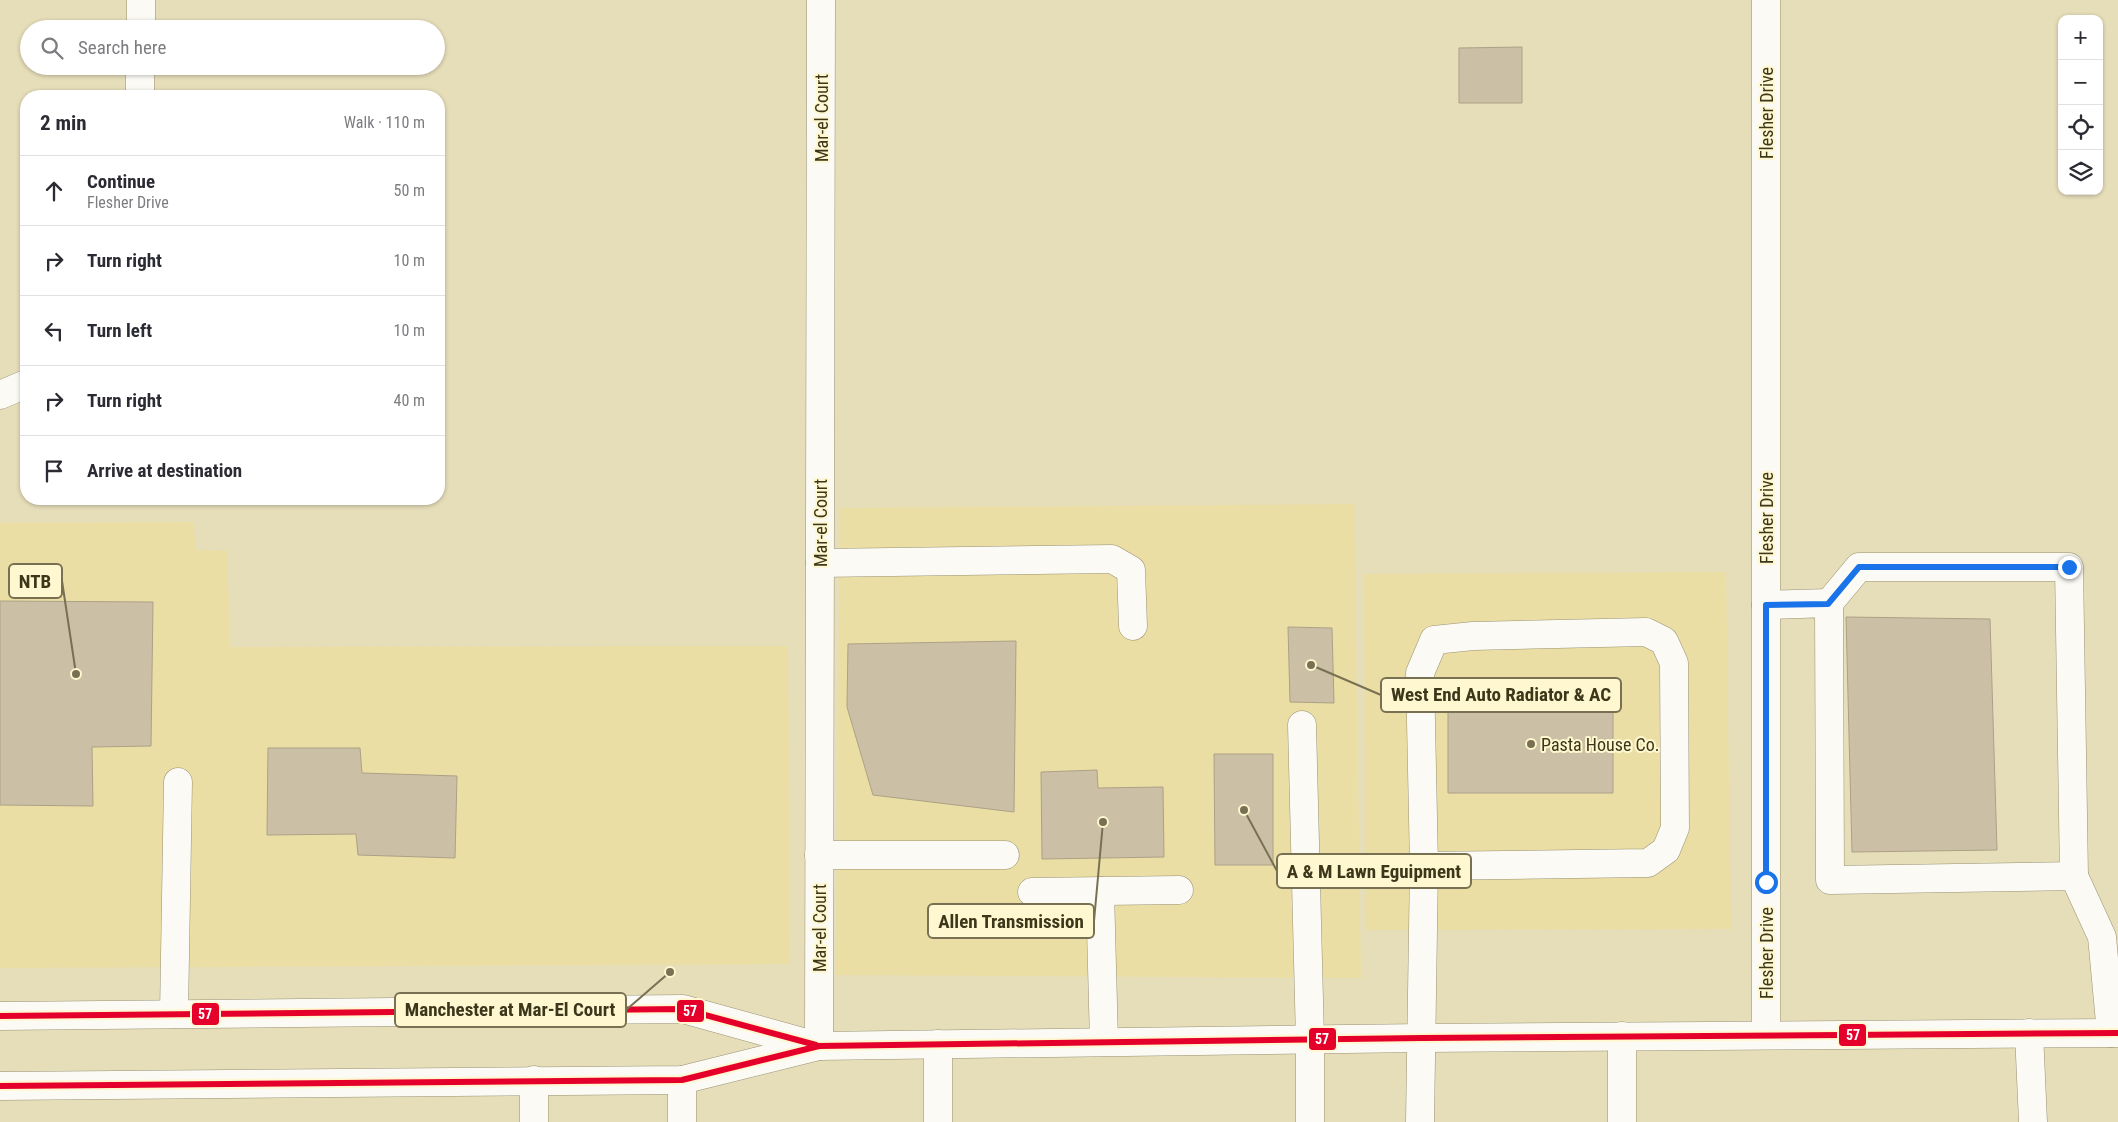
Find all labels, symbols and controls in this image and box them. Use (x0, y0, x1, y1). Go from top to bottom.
map controls (2058, 15, 2103, 195)
button: + (2058, 15, 2103, 60)
search box (20, 20, 445, 75)
icon: search (38, 34, 66, 62)
text: Search here (78, 36, 166, 59)
button: − (2058, 60, 2103, 105)
street label: Flesher Drive (1756, 67, 1777, 159)
street label: Mar-el Court (811, 74, 832, 162)
button: locate (2058, 105, 2103, 150)
text: 2 min (40, 111, 87, 135)
text: Walk · 110 m (344, 113, 425, 132)
button: layers (2058, 150, 2103, 195)
text: Continue (87, 170, 155, 193)
icon: ahead (40, 177, 68, 205)
text: 50 m (393, 181, 425, 200)
text: Flesher Drive (87, 193, 169, 212)
icon: right (40, 247, 68, 275)
text: Turn right (87, 249, 162, 272)
text: 10 m (393, 251, 425, 270)
icon: left (40, 317, 68, 345)
text: Turn left (87, 319, 152, 342)
text: 10 m (393, 321, 425, 340)
icon: right (40, 387, 68, 415)
text: Turn right (87, 389, 162, 412)
text: 40 m (393, 391, 425, 410)
icon: arrive (40, 457, 68, 485)
text: Arrive at destination (87, 459, 242, 482)
street label: Flesher Drive (1756, 472, 1777, 564)
street label: Mar-el Court (810, 479, 831, 567)
route end (2058, 556, 2081, 579)
callout: NTB (9, 564, 62, 598)
text: NTB (19, 570, 51, 593)
callout: West End Auto Radiator & AC (1381, 678, 1621, 712)
text: West End Auto Radiator & AC (1391, 683, 1611, 706)
place label: Pasta House Co. (1541, 734, 1659, 755)
marker: Pasta House Co. (1525, 738, 1537, 750)
callout: A & M Lawn Eguipment (1277, 854, 1471, 888)
text: A & M Lawn Eguipment (1287, 860, 1461, 883)
route start (1755, 871, 1778, 894)
street label: Mar-el Court (809, 884, 830, 972)
callout: Allen Transmission (928, 904, 1094, 938)
street label: Flesher Drive (1756, 907, 1777, 999)
text: Allen Transmission (938, 910, 1084, 933)
callout: Manchester at Mar-El Court (395, 993, 626, 1027)
text: Manchester at Mar-El Court (405, 998, 615, 1021)
line badge: 57 (676, 999, 705, 1023)
line badge: 57 (191, 1002, 220, 1026)
text: 57 (683, 1003, 697, 1019)
text: 57 (198, 1006, 212, 1022)
line badge: 57 (1838, 1023, 1867, 1047)
line badge: 57 (1308, 1027, 1337, 1051)
text: 57 (1846, 1027, 1860, 1043)
text: 57 (1315, 1031, 1329, 1047)

